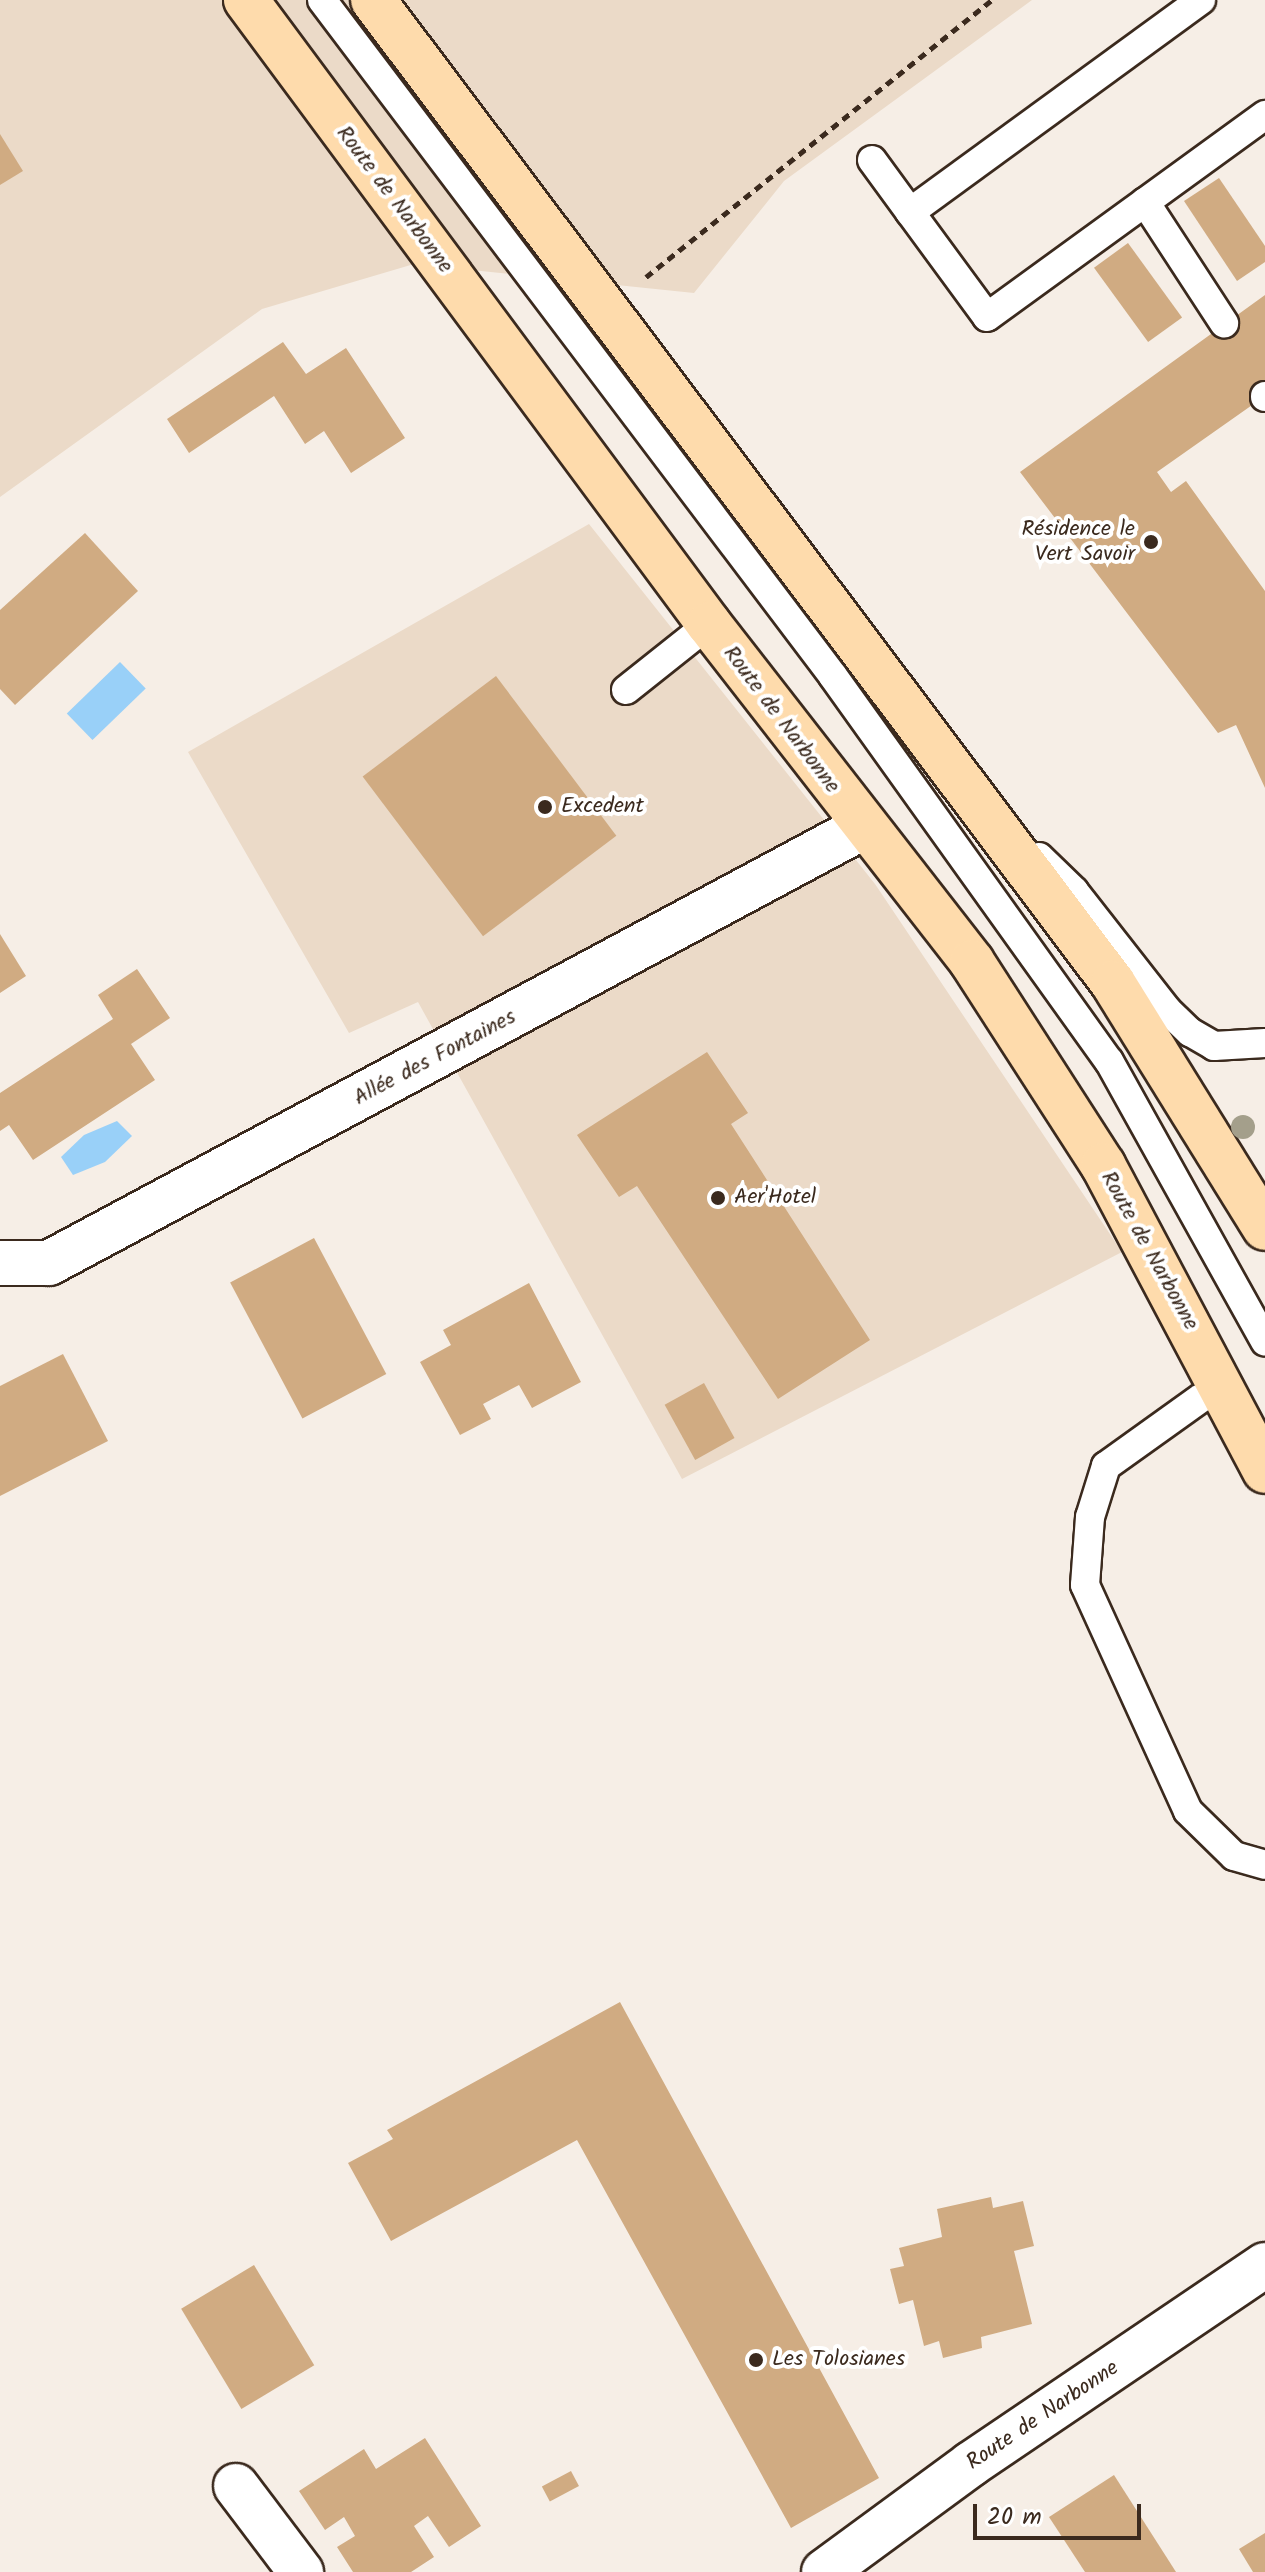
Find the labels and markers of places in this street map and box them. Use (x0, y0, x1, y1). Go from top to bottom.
place label: Résidence le Vert Savoir (1022, 516, 1135, 568)
marker: Résidence le Vert Savoir (1142, 533, 1160, 551)
place label: Excedent (561, 794, 644, 820)
marker: Excedent (536, 798, 554, 816)
place label: Aer'Hotel (734, 1185, 816, 1211)
marker: Aer'Hotel (709, 1189, 727, 1207)
place label: Les Tolosianes (772, 2347, 905, 2373)
marker: Les Tolosianes (747, 2351, 765, 2369)

